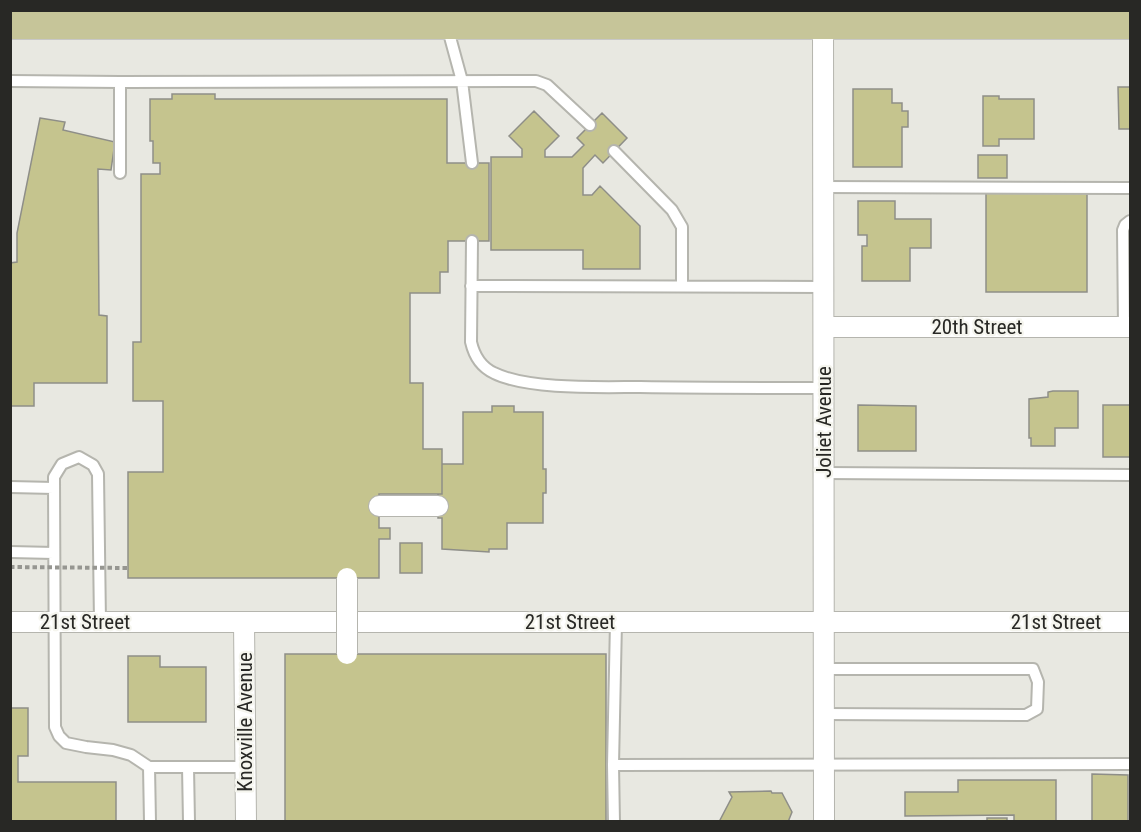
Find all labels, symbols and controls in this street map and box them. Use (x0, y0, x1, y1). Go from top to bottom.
street label: 20th Street (931, 315, 1023, 339)
street label: Joliet Avenue (812, 366, 836, 478)
street label: 21st Street (40, 610, 130, 634)
street label: 21st Street (525, 610, 615, 634)
street label: 21st Street (1011, 610, 1101, 634)
street label: Knoxville Avenue (233, 652, 257, 792)

